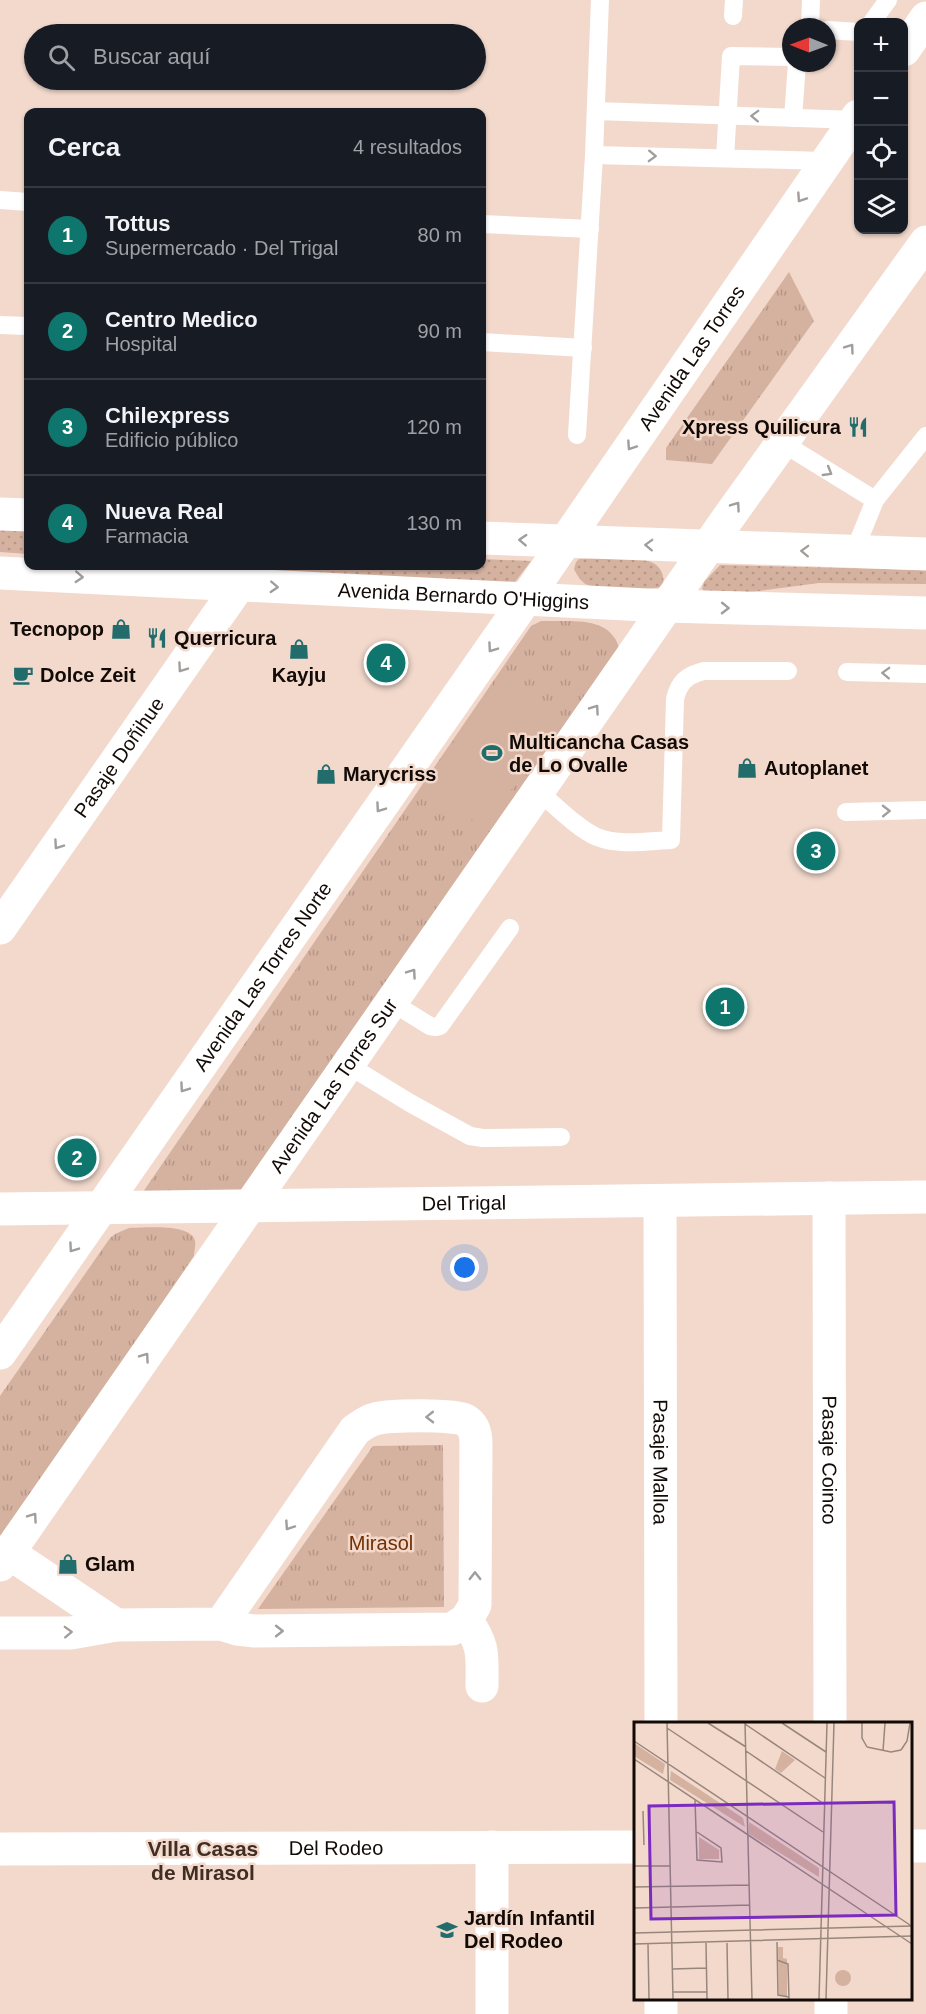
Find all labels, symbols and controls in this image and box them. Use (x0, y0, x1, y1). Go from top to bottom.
north arrow (782, 18, 836, 72)
map controls (854, 18, 908, 234)
button: + (854, 18, 908, 72)
search box (24, 24, 486, 90)
icon: search (45, 41, 78, 74)
text: Buscar aquí (93, 44, 210, 69)
button: − (854, 72, 908, 126)
one-way arrow (751, 110, 760, 123)
button: locate (854, 126, 908, 180)
text: Cerca (48, 132, 120, 162)
text: 4 resultados (353, 136, 462, 158)
one-way arrow (648, 150, 657, 163)
button: layers (854, 180, 908, 234)
one-way arrow (797, 192, 808, 203)
text: Tottus (105, 211, 171, 236)
text: 1 (62, 224, 73, 246)
text: 80 m (418, 224, 462, 246)
text: Supermercado · Del Trigal (105, 237, 338, 259)
street label: Avenida Las Torres (634, 281, 749, 434)
text: Centro Medico (105, 307, 258, 332)
text: 2 (62, 320, 73, 342)
text: 90 m (418, 320, 462, 342)
text: Hospital (105, 333, 177, 355)
one-way arrow (842, 343, 853, 354)
text: Chilexpress (105, 403, 230, 428)
restaurant icon: Xpress Quilicura (846, 415, 870, 439)
text: 3 (62, 416, 73, 438)
text: 120 m (406, 416, 462, 438)
place label: Xpress Quilicura (682, 416, 842, 438)
text: Edificio público (105, 429, 238, 451)
one-way arrow (627, 439, 638, 450)
one-way arrow (822, 464, 832, 476)
text: Nueva Real (105, 499, 224, 524)
one-way arrow (729, 502, 740, 513)
text: 4 (62, 512, 73, 534)
text: 130 m (406, 512, 462, 534)
text: Farmacia (105, 525, 188, 547)
one-way arrow (519, 534, 528, 547)
one-way arrow (644, 539, 653, 552)
one-way arrow (800, 544, 809, 557)
one-way arrow (75, 570, 84, 583)
street label: Avenida Bernardo O'Higgins (337, 579, 590, 613)
one-way arrow (270, 580, 279, 593)
one-way arrow (721, 601, 730, 614)
shop icon: Tecnopop (109, 617, 133, 641)
place label: Tecnopop (10, 618, 104, 640)
restaurant icon: Querricura (145, 626, 169, 650)
place label: Querricura (174, 627, 277, 649)
shop icon: Kayju (287, 637, 311, 661)
pin: 4 (366, 640, 406, 686)
one-way arrow (488, 641, 499, 652)
one-way arrow (178, 661, 189, 672)
cafe icon: Dolce Zeit (11, 663, 35, 687)
place label: Dolce Zeit (40, 664, 136, 686)
place label: Kayju (272, 664, 326, 686)
one-way arrow (882, 667, 891, 679)
street label: Pasaje Doñihue (70, 693, 168, 822)
one-way arrow (588, 705, 599, 716)
place label: Multicancha Casas de Lo Ovalle (509, 731, 689, 776)
sports icon: Multicancha Casas de Lo Ovalle (480, 741, 504, 765)
shop icon: Autoplanet (735, 756, 759, 780)
place label: Autoplanet (764, 757, 869, 779)
shop icon: Marycriss (314, 762, 338, 786)
place label: Marycriss (343, 763, 436, 785)
one-way arrow (376, 801, 387, 812)
one-way arrow (881, 805, 890, 817)
pin: 3 (796, 828, 836, 874)
one-way arrow (54, 838, 65, 849)
street label: Avenida Las Torres Norte (189, 878, 336, 1075)
one-way arrow (405, 968, 416, 979)
pin: 1 (706, 984, 744, 1030)
street label: Avenida Las Torres Sur (265, 994, 402, 1177)
one-way arrow (180, 1082, 191, 1093)
pin: 2 (58, 1136, 97, 1180)
street label: Del Trigal (422, 1191, 506, 1215)
one-way arrow (69, 1242, 80, 1253)
your location (450, 1253, 479, 1282)
one-way arrow (138, 1353, 149, 1364)
street label: Pasaje Coinco (818, 1395, 841, 1525)
street label: Pasaje Malloa (649, 1399, 672, 1526)
one-way arrow (426, 1411, 435, 1423)
one-way arrow (26, 1513, 37, 1524)
one-way arrow (285, 1519, 296, 1530)
park label: Mirasol (349, 1532, 413, 1554)
shop icon: Glam (56, 1552, 80, 1576)
place label: Glam (85, 1553, 135, 1575)
one-way arrow (469, 1571, 482, 1580)
one-way arrow (275, 1625, 284, 1637)
one-way arrow (63, 1626, 72, 1639)
inset map (634, 1722, 911, 1999)
district label: Villa Casas de Mirasol (148, 1837, 258, 1884)
street label: Del Rodeo (289, 1837, 383, 1859)
place label: Jardín Infantil Del Rodeo (464, 1907, 595, 1952)
school or university icon: Jardín Infantil Del Rodeo (435, 1918, 459, 1942)

